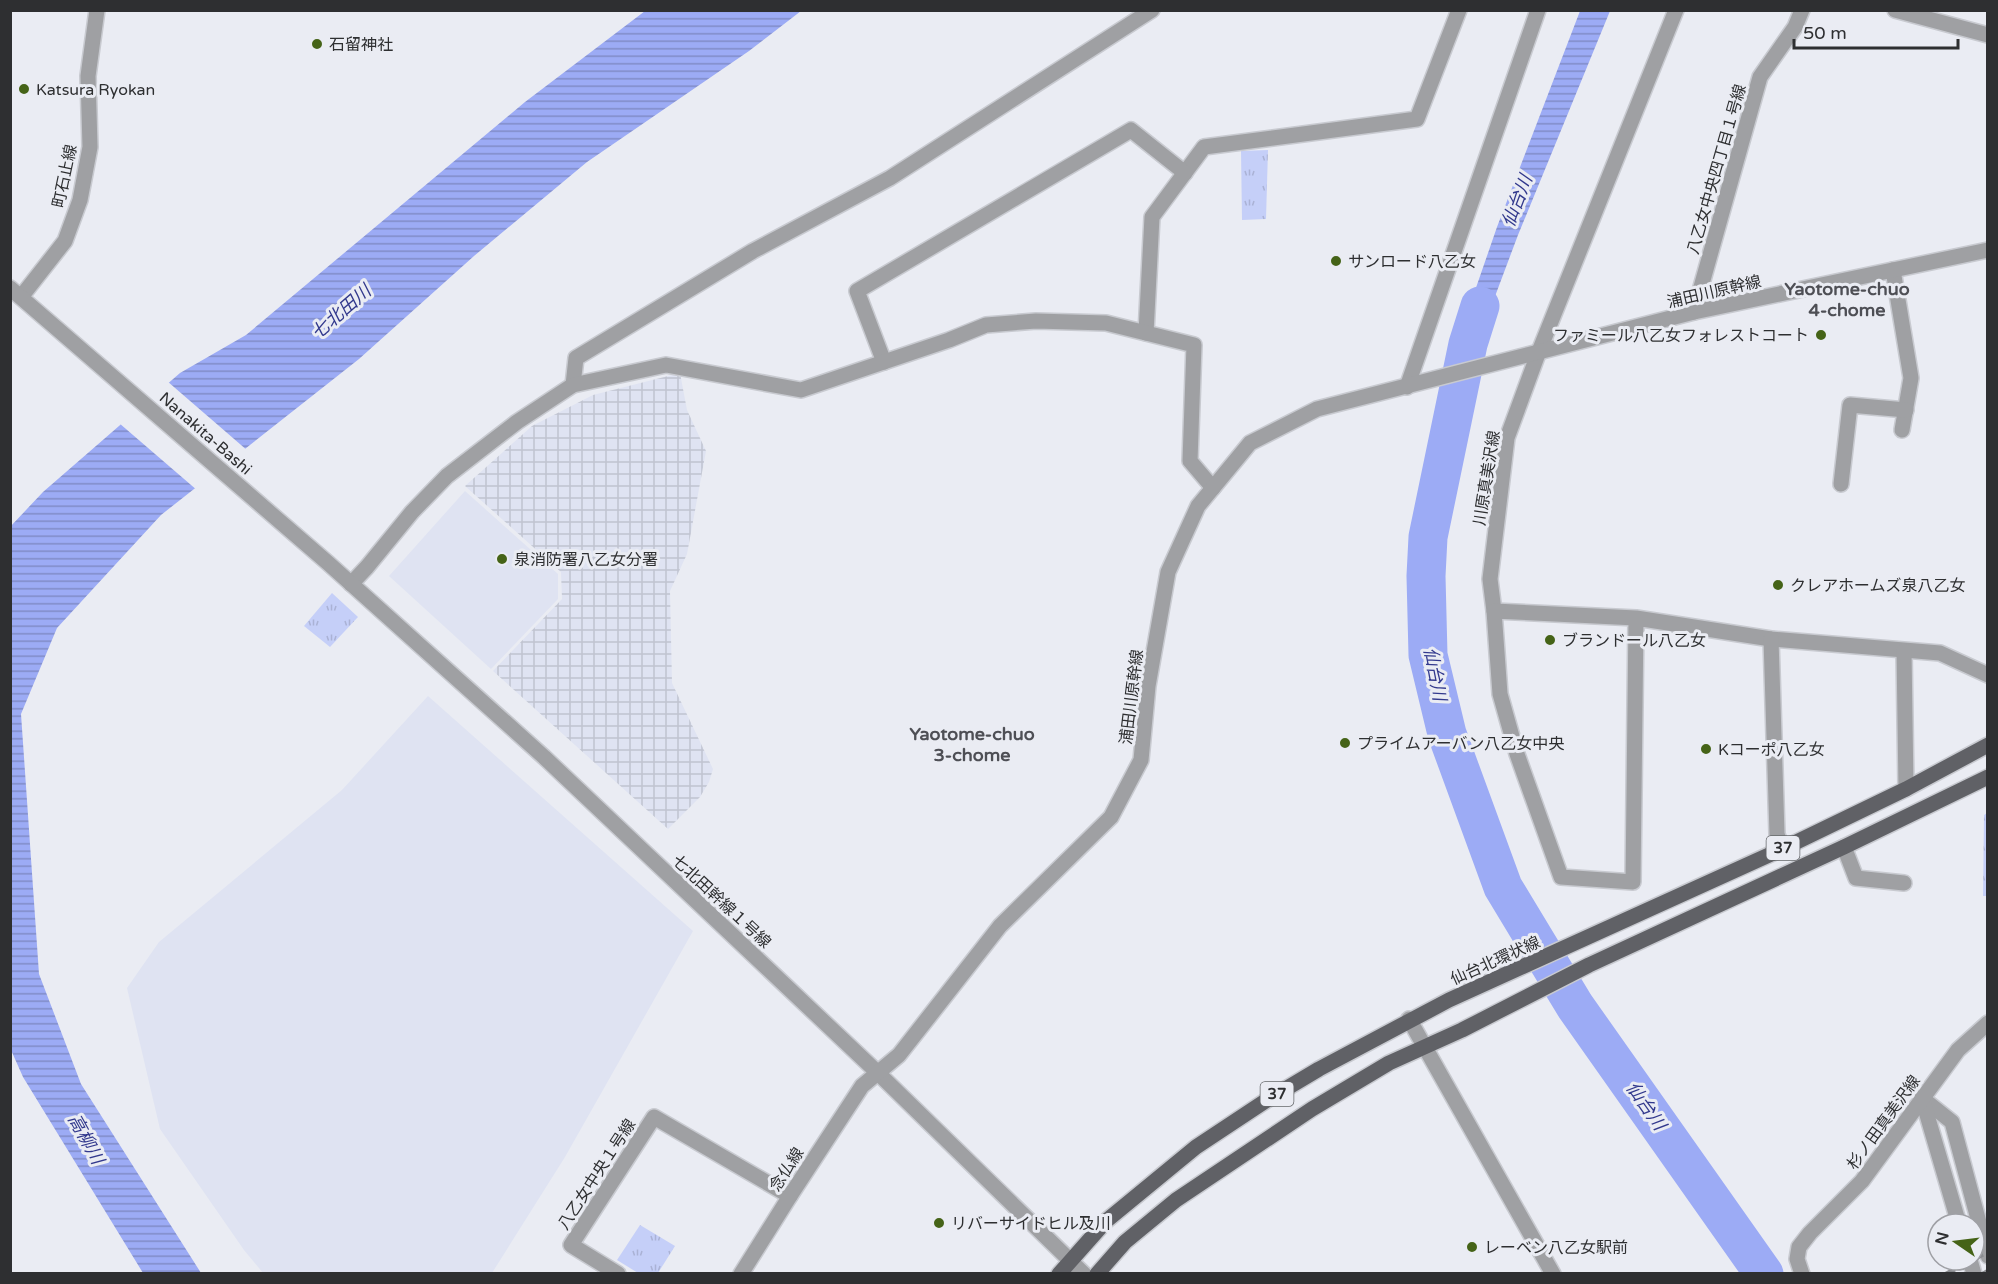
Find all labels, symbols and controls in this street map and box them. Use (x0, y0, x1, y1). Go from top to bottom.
scale bar (1794, 12, 1958, 50)
text: 50 m (1803, 22, 1847, 44)
place label: 石留神社 (329, 35, 393, 55)
marker: 石留神社 (310, 37, 324, 51)
place label: Katsura Ryokan (36, 80, 155, 100)
marker: Katsura Ryokan (17, 82, 31, 96)
street label: 八乙女中央四丁目１号線 (1683, 82, 1751, 257)
street label: 町石止線 (49, 143, 81, 210)
water label: 仙台川 (1497, 170, 1538, 230)
place label: サンロード八乙女 (1348, 252, 1476, 272)
marker: サンロード八乙女 (1329, 254, 1343, 268)
street label: 浦田川原幹線 (1665, 271, 1763, 313)
district label: Yaotome-chuo 4-chome (1784, 278, 1910, 321)
water label: 七北田川 (307, 279, 377, 344)
place label: ファミール八乙女フォレストコート (1553, 326, 1809, 346)
marker: ファミール八乙女フォレストコート (1814, 328, 1828, 342)
street label: Nanakita-Bashi (155, 388, 256, 479)
street label: 川原真美沢線 (1470, 429, 1504, 527)
place label: 泉消防署八乙女分署 (514, 550, 658, 570)
marker: 泉消防署八乙女分署 (495, 552, 509, 566)
place label: クレアホームズ泉八乙女 (1790, 576, 1966, 596)
marker: クレアホームズ泉八乙女 (1771, 578, 1785, 592)
place label: ブランドール八乙女 (1562, 631, 1706, 651)
marker: ブランドール八乙女 (1543, 633, 1557, 647)
water label: 仙台川 (1419, 645, 1451, 705)
street label: 浦田川原幹線 (1116, 648, 1148, 746)
district label: Yaotome-chuo 3-chome (909, 723, 1035, 766)
place label: プライムアーバン八乙女中央 (1357, 734, 1564, 754)
marker: プライムアーバン八乙女中央 (1338, 736, 1352, 750)
place label: Kコーポ八乙女 (1718, 740, 1825, 760)
marker: Kコーポ八乙女 (1699, 742, 1713, 756)
road number: 37 (1766, 836, 1800, 860)
street label: 七北田幹線１号線 (668, 851, 775, 953)
street label: 仙台北環状線 (1447, 932, 1543, 990)
street label: 杉ノ田真美沢線 (1843, 1071, 1925, 1174)
water label: 仙台川 (1622, 1078, 1672, 1136)
road number: 37 (1260, 1082, 1294, 1106)
water label: 高柳川 (63, 1110, 110, 1170)
street label: 八乙女中央１号線 (554, 1115, 640, 1234)
street label: 念仏線 (765, 1144, 808, 1195)
north arrow (1926, 1212, 1986, 1272)
place label: リバーサイドヒル及川 (951, 1214, 1111, 1234)
marker: リバーサイドヒル及川 (932, 1216, 946, 1230)
text: N (1931, 1230, 1954, 1247)
place label: レーベン八乙女駅前 (1484, 1238, 1628, 1258)
marker: レーベン八乙女駅前 (1465, 1240, 1479, 1254)

